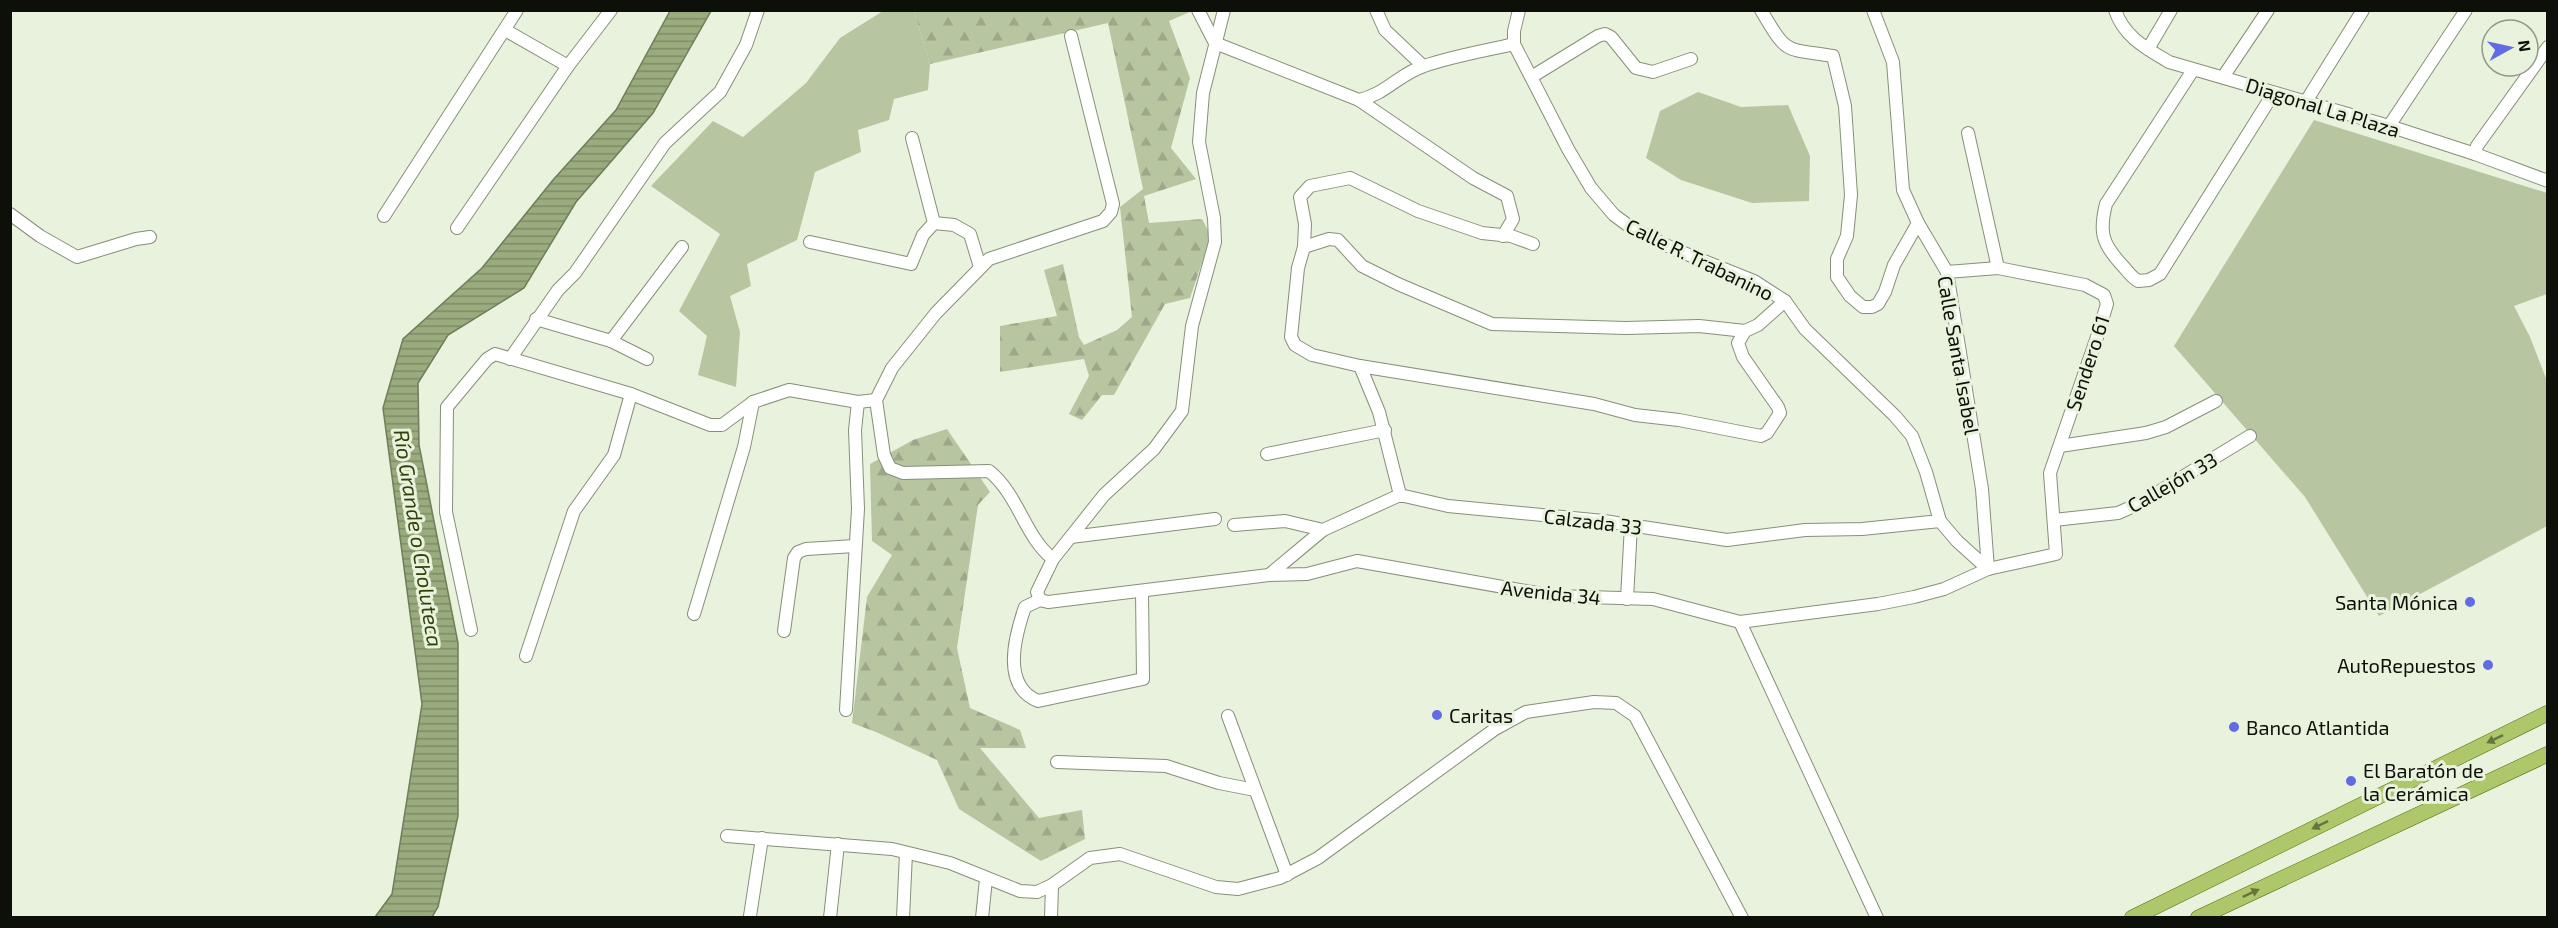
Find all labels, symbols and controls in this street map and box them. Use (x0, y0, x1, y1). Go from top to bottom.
north arrow (2480, 18, 2540, 78)
text: N (2515, 39, 2536, 53)
street label: Diagonal La Plaza (2243, 72, 2403, 142)
street label: Calle R. Trabanino (1622, 213, 1778, 305)
street label: Calle Santa Isabel (1933, 274, 1985, 436)
street label: Sendero 61 (2060, 312, 2114, 414)
water label: Río Grande o Choluteca (389, 428, 449, 648)
street label: Callejón 33 (2123, 447, 2221, 517)
street label: Calzada 33 (1543, 503, 1643, 539)
street label: Avenida 34 (1500, 575, 1602, 609)
place label: Santa Mónica (2335, 590, 2458, 614)
marker: Santa Mónica (2463, 595, 2477, 609)
place label: AutoRepuestos (2337, 653, 2476, 677)
marker: AutoRepuestos (2481, 658, 2495, 672)
place label: Caritas (1449, 703, 1513, 727)
marker: Caritas (1430, 708, 1444, 722)
place label: Banco Atlantida (2246, 715, 2389, 739)
marker: Banco Atlantida (2227, 720, 2241, 734)
one-way arrow (2486, 733, 2504, 743)
place label: El Baratón de la Cerámica (2363, 758, 2484, 805)
marker: El Baratón de la Cerámica (2344, 774, 2358, 788)
one-way arrow (2311, 819, 2329, 829)
one-way arrow (2243, 888, 2260, 897)

